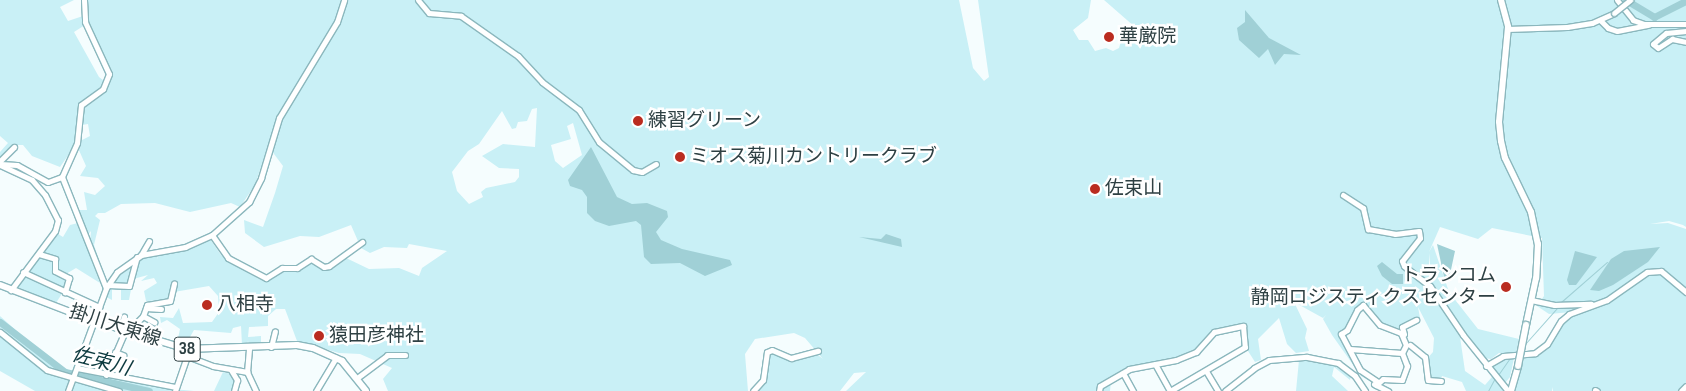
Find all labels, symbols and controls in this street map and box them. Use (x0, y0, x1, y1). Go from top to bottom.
place label: 華厳院 (1119, 26, 1176, 48)
marker: 華厳院 (1103, 31, 1115, 43)
place label: 練習グリーン (648, 110, 762, 132)
marker: 練習グリーン (632, 115, 644, 127)
place label: ミオス菊川カントリークラブ (690, 146, 937, 168)
marker: ミオス菊川カントリークラブ (674, 151, 686, 163)
place label: 佐束山 (1105, 178, 1162, 200)
marker: 佐束山 (1089, 183, 1101, 195)
place label: トランコム 静岡ロジスティクスセンター (1249, 265, 1496, 309)
marker: トランコム 静岡ロジスティクスセンター (1500, 281, 1512, 293)
place label: 八相寺 (217, 294, 274, 316)
marker: 八相寺 (201, 299, 213, 311)
street label: 掛川大東線 (66, 300, 164, 352)
place label: 猿田彦神社 (329, 325, 424, 347)
marker: 猿田彦神社 (313, 330, 325, 342)
road number: 38 (173, 334, 201, 364)
water label: 佐束川 (69, 343, 133, 381)

